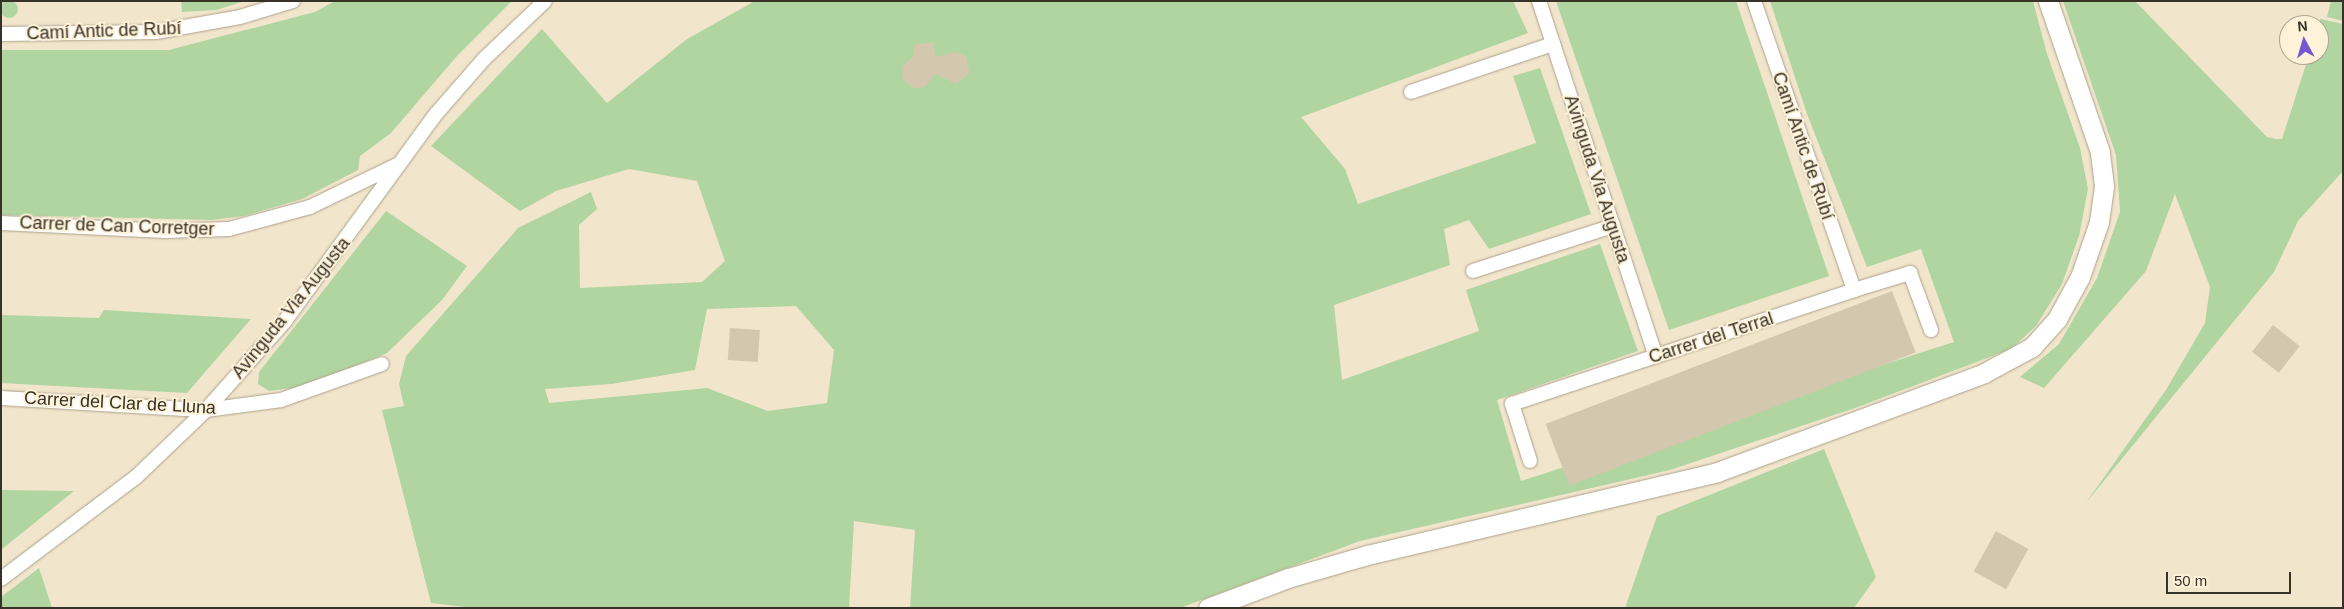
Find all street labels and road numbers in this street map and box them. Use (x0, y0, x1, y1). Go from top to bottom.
street label: Camí Antic de Rubí (26, 17, 182, 45)
street label: Camí Antic de Rubí (1767, 69, 1839, 223)
street label: Avinguda Via Augusta (1559, 92, 1635, 266)
street label: Carrer de Can Corretger (19, 212, 215, 240)
street label: Avinguda Via Augusta (227, 233, 355, 383)
street label: Carrer del Terral (1646, 308, 1776, 368)
street label: Carrer del Clar de Lluna (24, 387, 216, 419)

